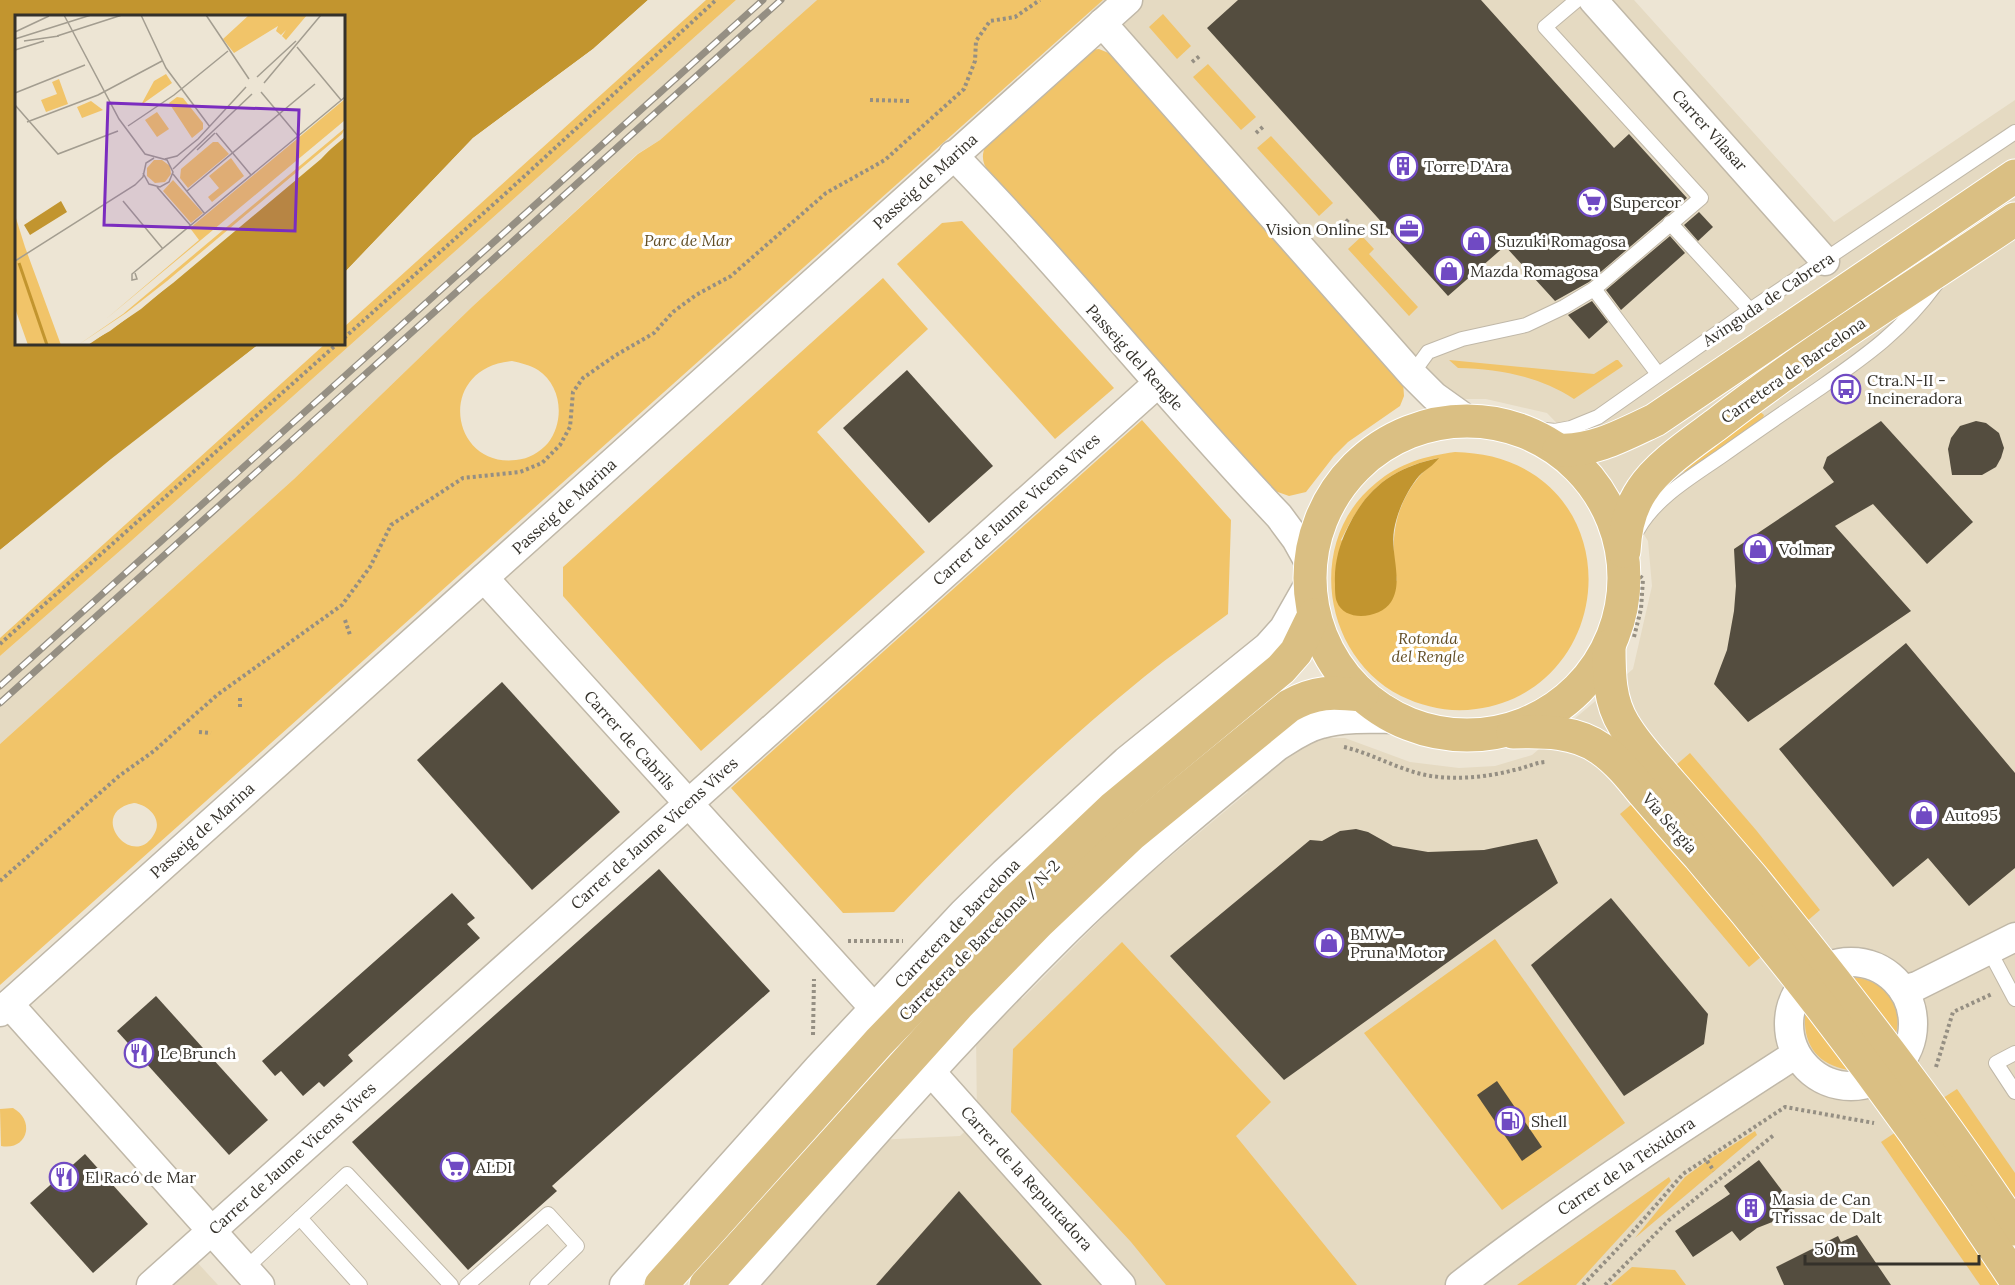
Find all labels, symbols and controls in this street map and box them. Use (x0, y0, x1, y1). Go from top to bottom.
inset map (15, 15, 345, 345)
street label: Carrer Vilasar (1668, 85, 1752, 175)
street label: Passeig de Marina (869, 129, 981, 233)
building icon: Torre D'Ara (1387, 150, 1419, 182)
place label: Torre D'Ara (1424, 156, 1509, 176)
supermarket icon: Supercor (1576, 186, 1608, 218)
place label: Supercor (1613, 192, 1681, 212)
office icon: Vision Online SL (1393, 213, 1425, 245)
place label: Vision Online SL (1265, 219, 1388, 239)
shop icon: Suzuki Romagosa (1460, 225, 1492, 257)
park label: Parc de Mar (644, 230, 733, 250)
place label: Suzuki Romagosa (1497, 231, 1626, 251)
street label: Avinguda de Cabrera (1698, 248, 1838, 351)
shop icon: Mazda Romagosa (1433, 255, 1465, 287)
place label: Mazda Romagosa (1470, 261, 1599, 281)
street label: Passeig del Rengle (1082, 300, 1188, 415)
street label: Carretera de Barcelona (1717, 312, 1869, 428)
place label: Ctra.N-II - Incineradora (1867, 370, 1962, 408)
bus stop icon: Ctra.N-II - Incineradora (1830, 373, 1862, 405)
street label: Carrer de Jaume Vicens Vives (928, 429, 1104, 589)
street label: Passeig de Marina (508, 454, 620, 558)
shop icon: Volmar (1742, 533, 1774, 565)
place label: Volmar (1778, 539, 1832, 559)
park label: Rotonda del Rengle (1391, 628, 1465, 666)
street label: Carrer de Cabrils (580, 686, 680, 794)
street label: Carrer de Jaume Vicens Vives (566, 753, 742, 913)
street label: Passeig de Marina (146, 778, 258, 882)
street label: Via Sèrgia (1638, 788, 1702, 857)
shop icon: Auto95 (1908, 799, 1940, 831)
place label: Auto95 (1944, 805, 1998, 825)
street label: Carretera de Barcelona (890, 854, 1024, 992)
street label: Carretera de Barcelona / N-2 (894, 855, 1064, 1025)
place label: BMW - Pruna Motor (1350, 924, 1445, 962)
shop icon: BMW - Pruna Motor (1313, 927, 1345, 959)
restaurant icon: Le Brunch (123, 1037, 155, 1069)
place label: Le Brunch (160, 1043, 237, 1063)
street label: Carrer de Jaume Vicens Vives (204, 1078, 380, 1238)
street label: Carrer de la Repuntadora (957, 1101, 1097, 1255)
fuel station icon: Shell (1494, 1105, 1526, 1137)
place label: Shell (1531, 1111, 1567, 1131)
street label: Carrer de la Teixidora (1553, 1112, 1699, 1220)
supermarket icon: ALDI (439, 1151, 471, 1183)
place label: ALDI (475, 1157, 512, 1177)
restaurant icon: El Racó de Mar (48, 1161, 80, 1193)
place label: El Racó de Mar (85, 1167, 196, 1187)
place label: Masia de Can Trissac de Dalt (1772, 1189, 1883, 1227)
building icon: Masia de Can Trissac de Dalt (1735, 1192, 1767, 1224)
scale bar (1805, 1228, 1979, 1266)
text: 50 m (1814, 1237, 1856, 1260)

